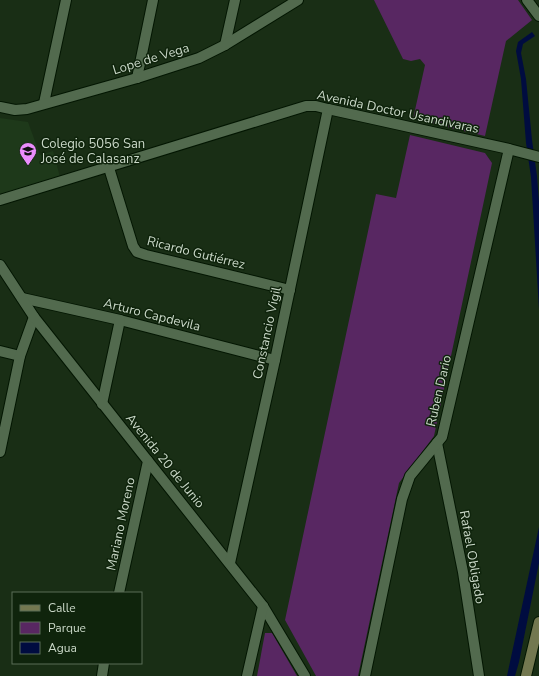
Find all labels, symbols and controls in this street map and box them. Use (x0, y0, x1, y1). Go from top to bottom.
street label: Lope de Vega (110, 39, 192, 79)
street label: Avenida Doctor Usandivaras (315, 86, 481, 138)
place label: Colegio 5056 San José de Calasanz (40, 135, 145, 168)
school or university icon: Colegio 5056 San José de Calasanz (18, 141, 38, 166)
street label: Ricardo Gutiérrez (145, 232, 247, 274)
street label: Constancio Vigil (248, 285, 286, 381)
street label: Arturo Capdevila (102, 294, 202, 336)
street label: Ruben Dario (422, 354, 456, 428)
street label: Avenida 20 de Junio (121, 410, 209, 512)
street label: Mariano Moreno (102, 476, 140, 572)
street label: Rafael Obligado (455, 509, 489, 605)
legend (12, 592, 142, 664)
text: Calle (48, 600, 76, 616)
text: Parque (48, 620, 86, 636)
text: Agua (48, 640, 77, 656)

